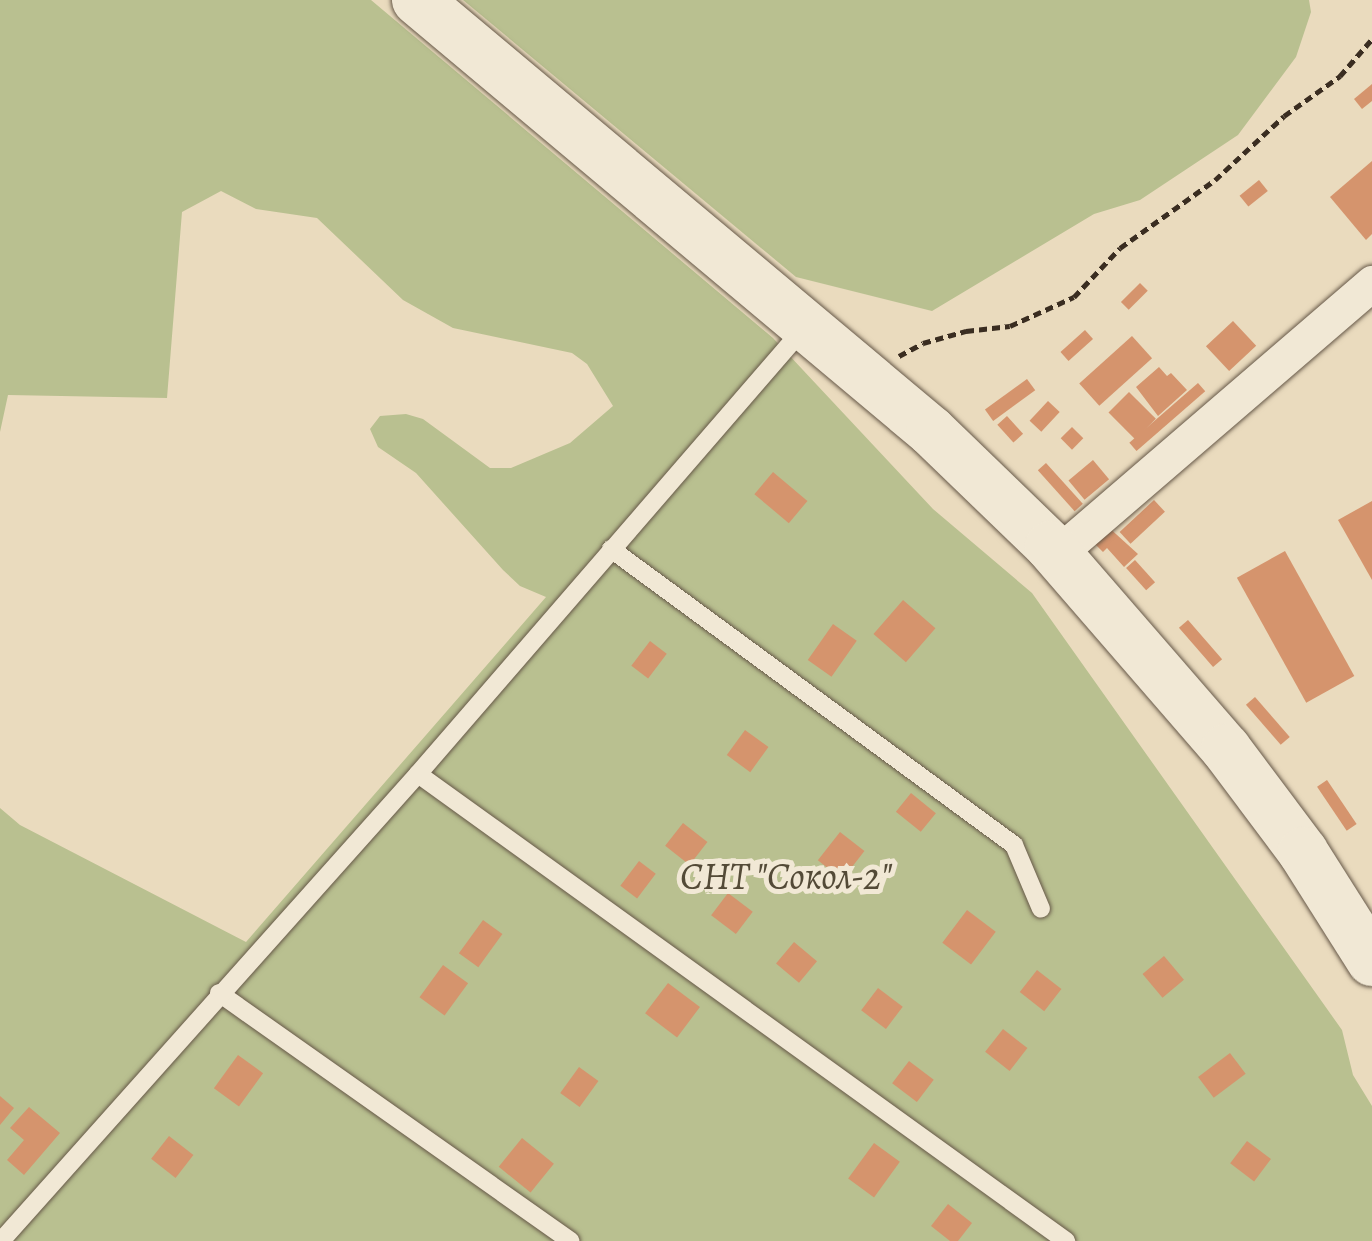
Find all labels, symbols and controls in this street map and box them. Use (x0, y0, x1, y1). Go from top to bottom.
park label: СНТ "Сокол-2" (680, 854, 892, 900)

